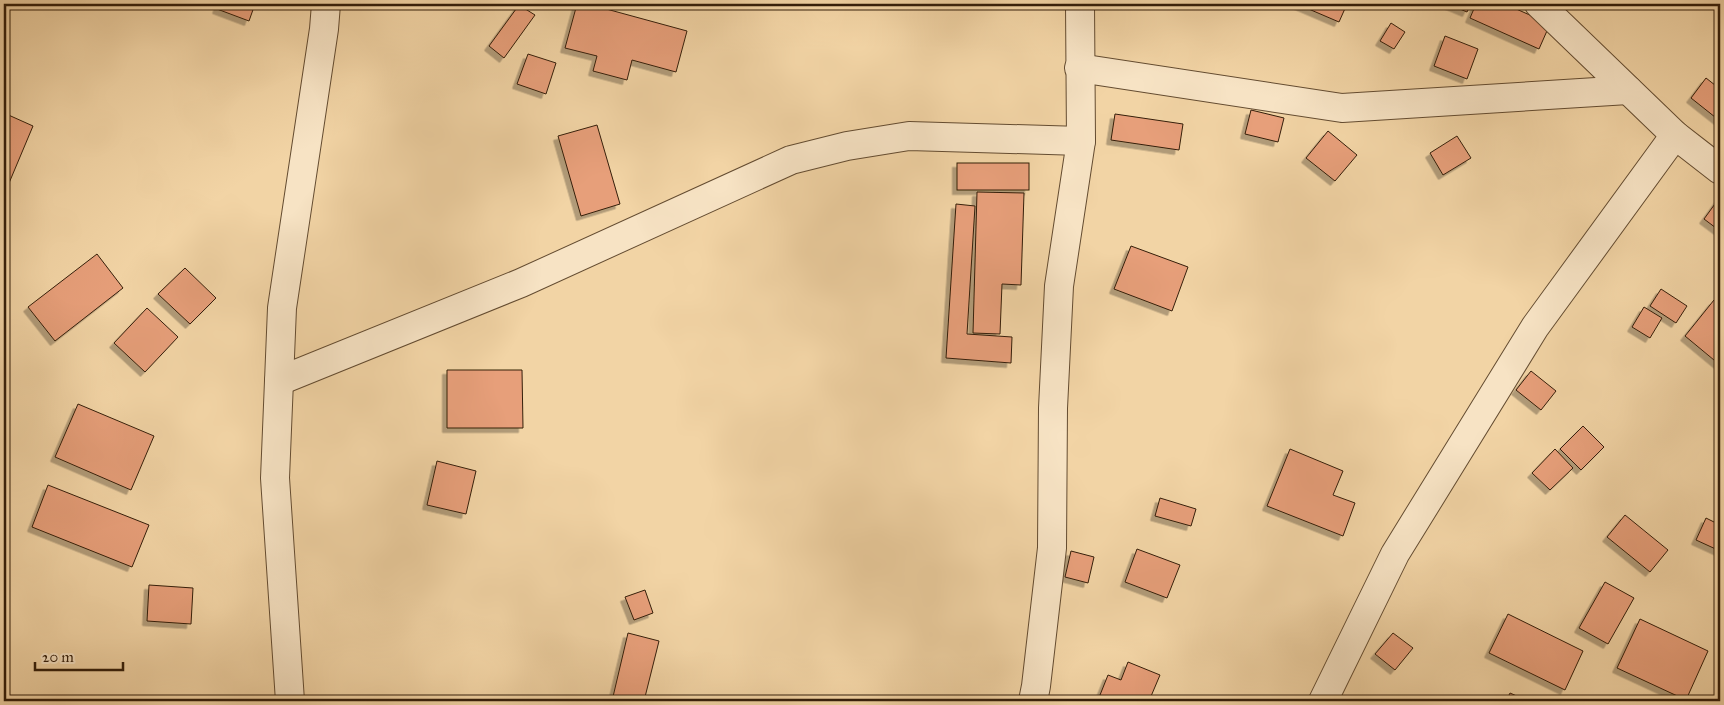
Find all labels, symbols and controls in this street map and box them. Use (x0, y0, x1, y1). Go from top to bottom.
scale bar (35, 640, 122, 672)
text: 20 m (42, 648, 74, 666)

